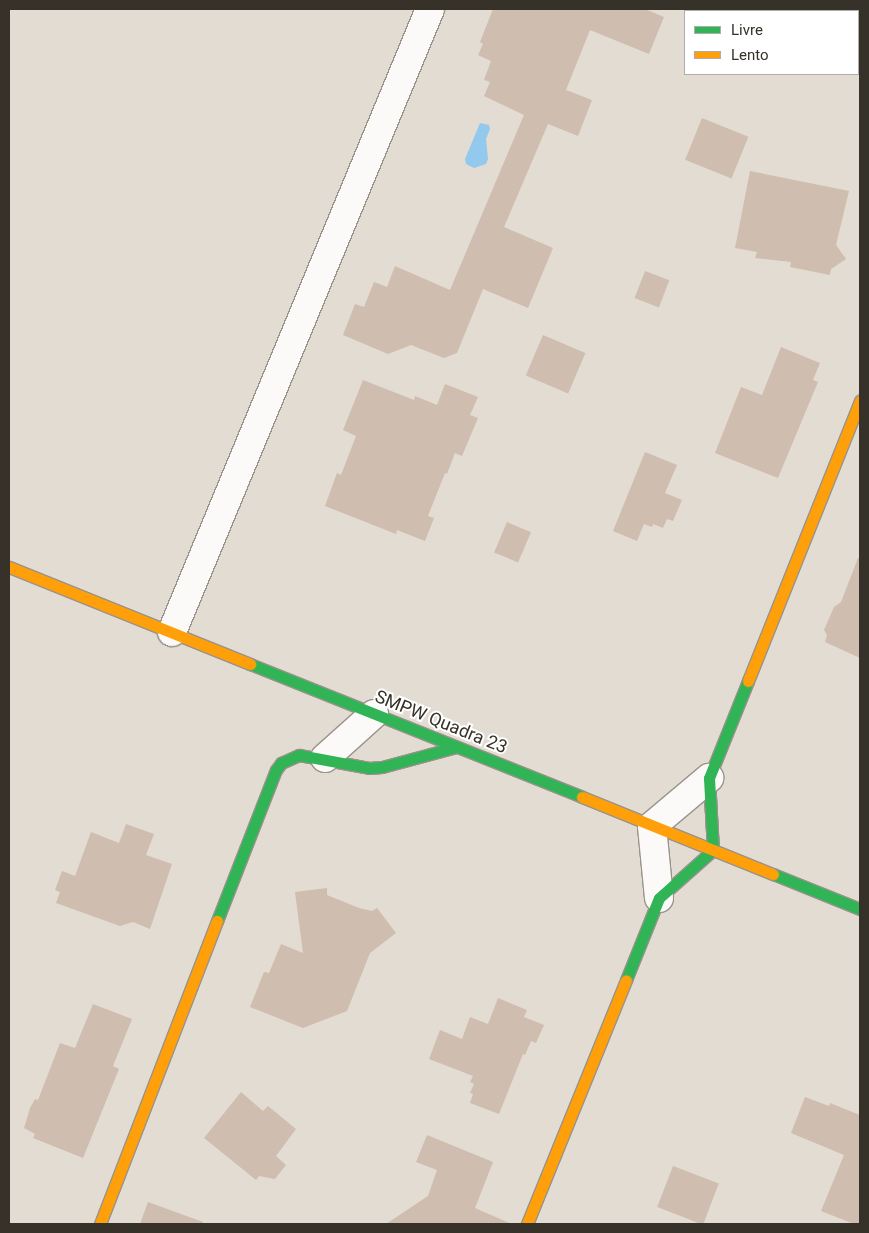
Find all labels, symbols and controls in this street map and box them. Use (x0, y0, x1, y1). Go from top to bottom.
legend (684, 10, 859, 75)
text: Livre (731, 21, 763, 39)
text: Lento (731, 46, 769, 64)
street label: SMPW Quadra 23 (372, 686, 510, 758)

